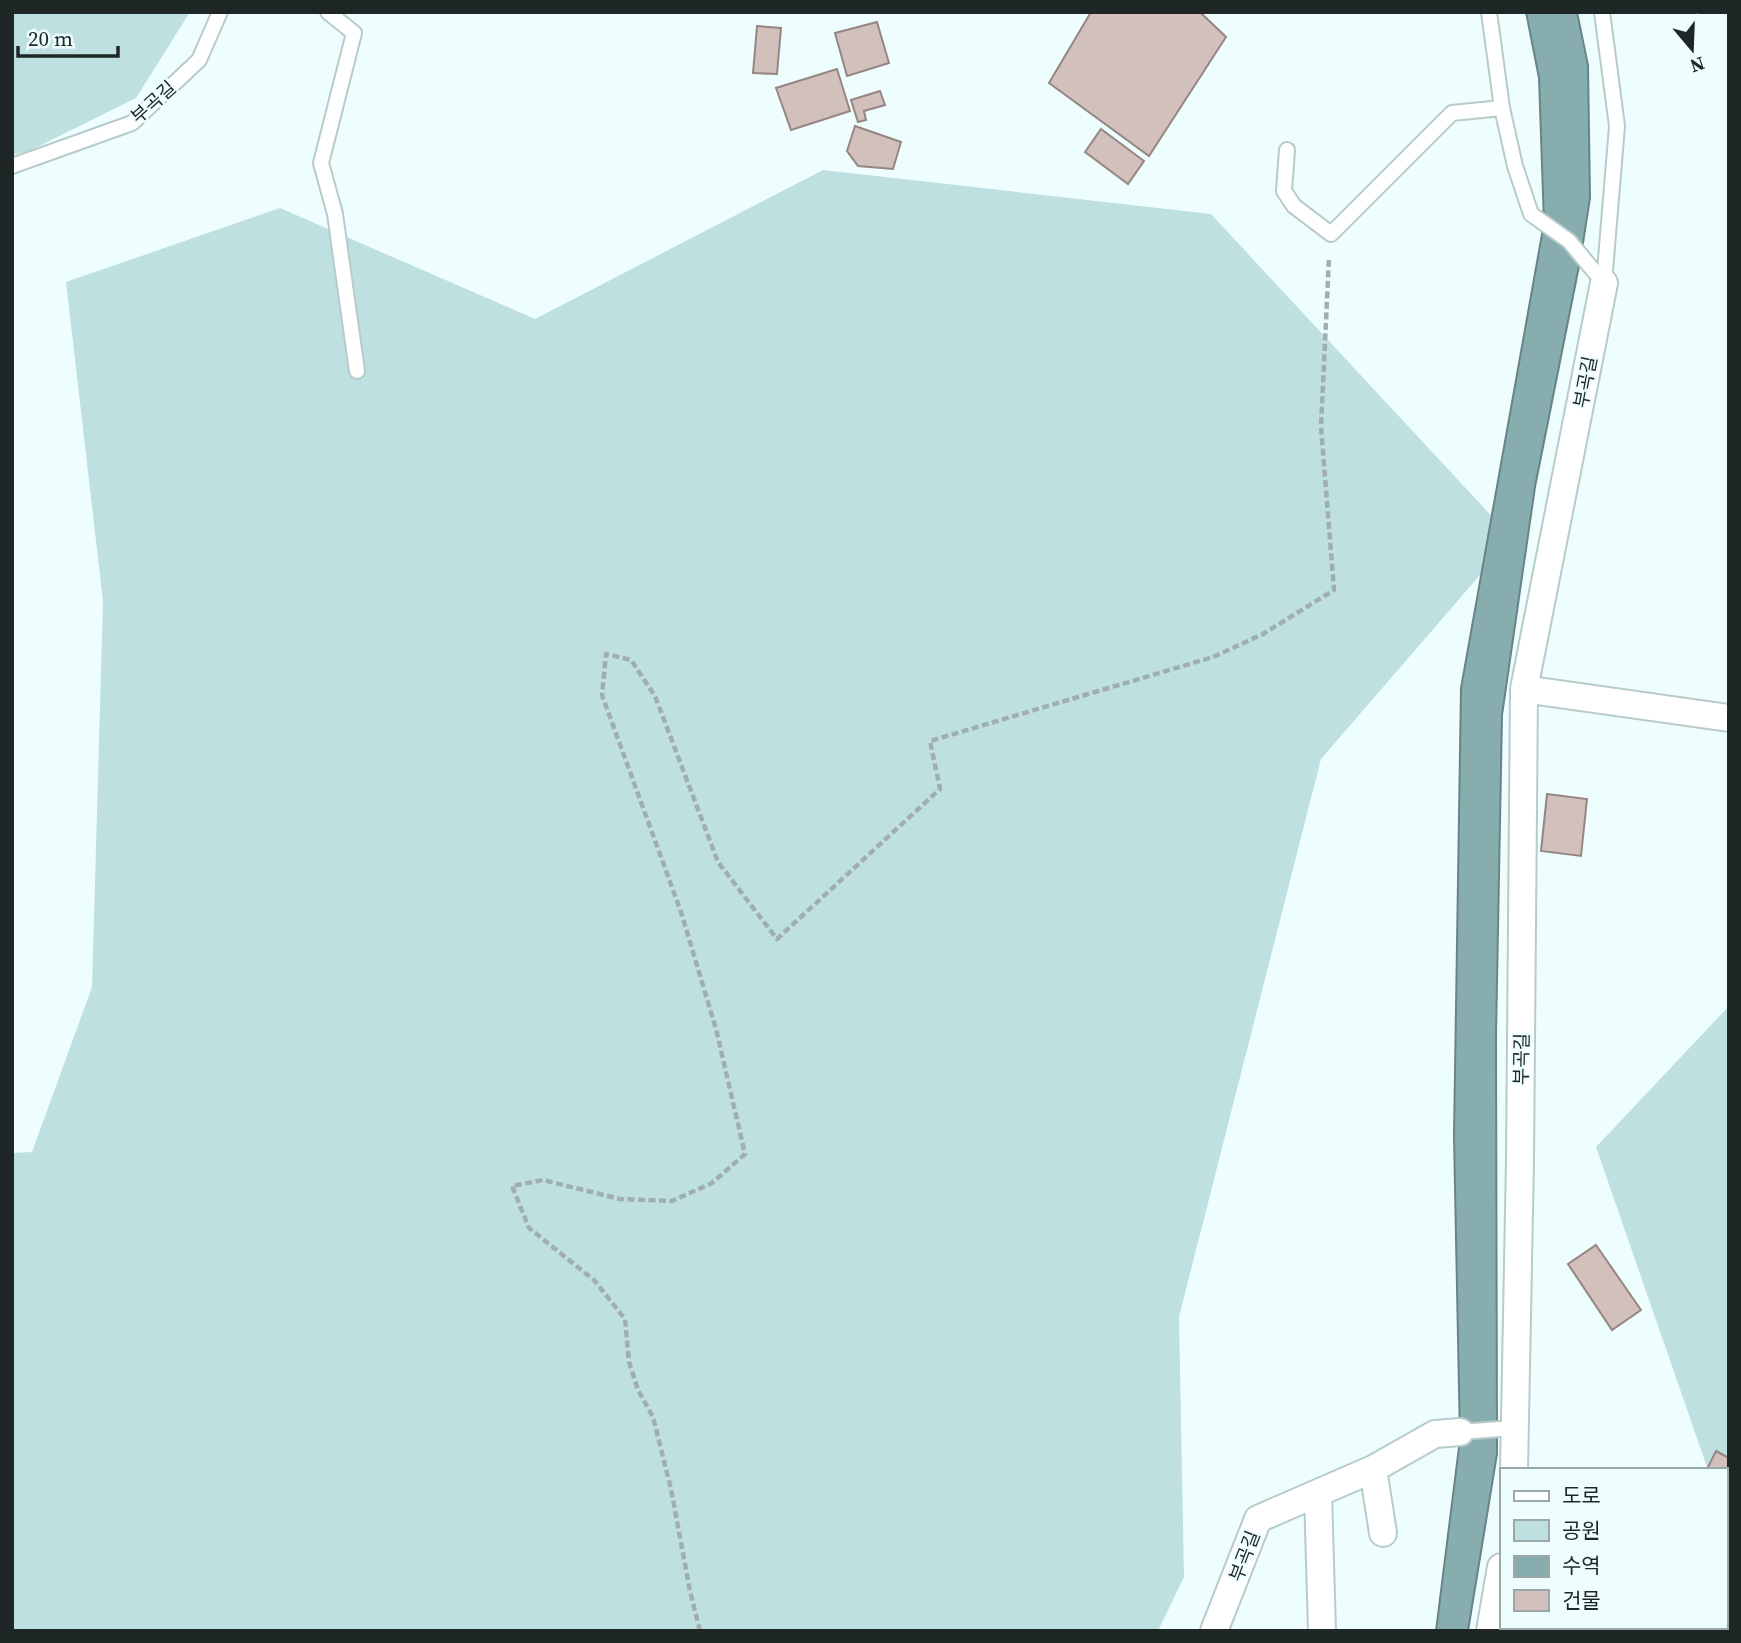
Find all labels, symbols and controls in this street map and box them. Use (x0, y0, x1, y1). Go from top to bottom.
scale bar (18, 14, 117, 58)
north arrow (1657, 14, 1727, 84)
text: 20 m (28, 24, 73, 53)
text: N (1687, 51, 1708, 80)
street label: 부곡길 (125, 75, 181, 129)
street label: 부곡길 (1567, 354, 1603, 410)
street label: 부곡길 (1508, 1033, 1534, 1085)
legend (1500, 1468, 1727, 1629)
text: 도로 (1562, 1481, 1601, 1510)
text: 공원 (1562, 1516, 1601, 1545)
street label: 부곡길 (1222, 1527, 1266, 1585)
text: 수역 (1562, 1551, 1601, 1580)
text: 건물 (1562, 1586, 1601, 1615)

